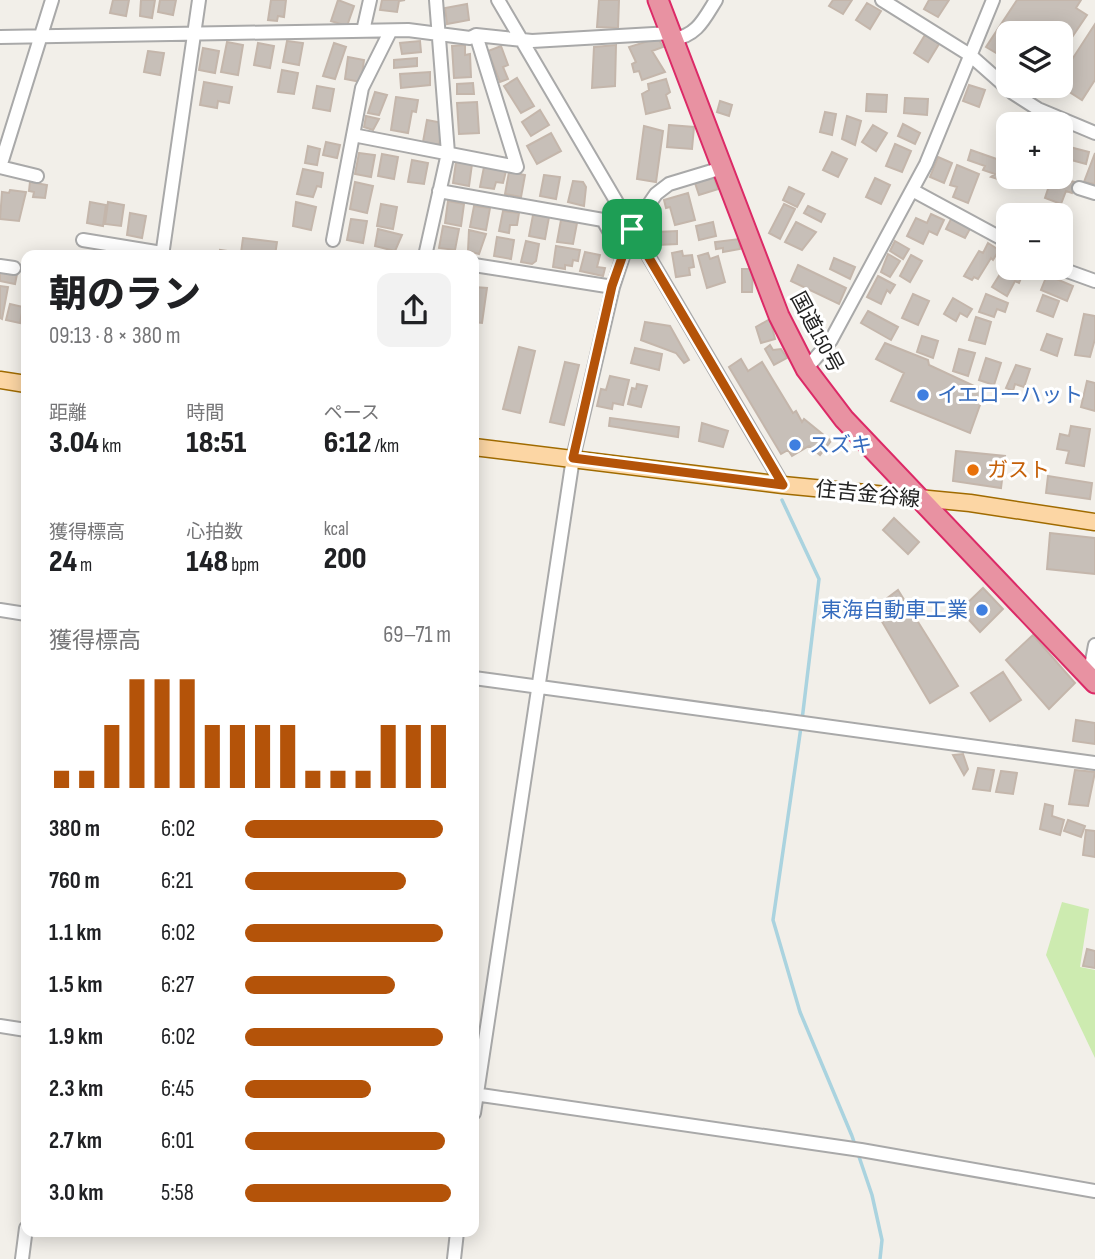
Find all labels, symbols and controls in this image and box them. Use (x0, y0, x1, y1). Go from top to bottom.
map controls (996, 21, 1073, 280)
button: layers (996, 21, 1073, 98)
button: + (996, 112, 1073, 189)
pin (602, 199, 662, 259)
button: − (996, 203, 1073, 280)
icon: arrive (613, 210, 651, 248)
text: 朝のラン (49, 273, 201, 318)
button: share (377, 273, 451, 347)
street label: 国道150号 (785, 287, 848, 377)
text: 09:13 · 8 × 380 m (49, 322, 180, 350)
place label: イエローハット (937, 383, 1083, 408)
marker: イエローハット (915, 387, 931, 403)
text: 距離 (49, 402, 87, 425)
text: 時間 (186, 402, 224, 425)
text: ペース (324, 402, 380, 425)
text: 3.04 (49, 425, 99, 461)
text: 18:51 (186, 425, 246, 461)
text: 6:12 (324, 425, 372, 461)
place label: スズキ (809, 433, 872, 458)
text: km (99, 435, 121, 458)
text: /km (372, 435, 399, 458)
marker: スズキ (787, 437, 803, 453)
place label: ガスト (987, 458, 1050, 483)
marker: ガスト (965, 462, 981, 478)
street label: 住吉金谷線 (814, 477, 921, 512)
text: kcal (324, 518, 349, 541)
text: 獲得標高 (49, 521, 125, 544)
text: 心拍数 (186, 521, 243, 544)
text: 200 (324, 541, 367, 577)
text: 24 (49, 544, 77, 580)
text: 148 (186, 544, 228, 580)
text: m (77, 554, 92, 577)
text: bpm (228, 554, 259, 577)
place label: 東海自動車工業 (821, 598, 968, 623)
marker: 東海自動車工業 (974, 602, 990, 618)
text: 69–71 m (383, 621, 451, 649)
text: 獲得標高 (49, 627, 141, 655)
text: 380 m (49, 815, 100, 843)
text: 6:02 (161, 815, 195, 843)
text: 760 m (49, 867, 100, 895)
text: 6:21 (161, 867, 193, 895)
text: 1.1 km (49, 919, 102, 947)
text: 6:02 (161, 919, 195, 947)
text: 1.5 km (49, 971, 102, 999)
text: 6:27 (161, 971, 194, 999)
text: 1.9 km (49, 1023, 103, 1051)
text: 6:02 (161, 1023, 195, 1051)
text: 2.3 km (49, 1075, 103, 1103)
text: 6:45 (161, 1075, 194, 1103)
text: 2.7 km (49, 1127, 102, 1155)
text: 6:01 (161, 1127, 194, 1155)
text: 3.0 km (49, 1179, 104, 1207)
text: 5:58 (161, 1179, 194, 1207)

